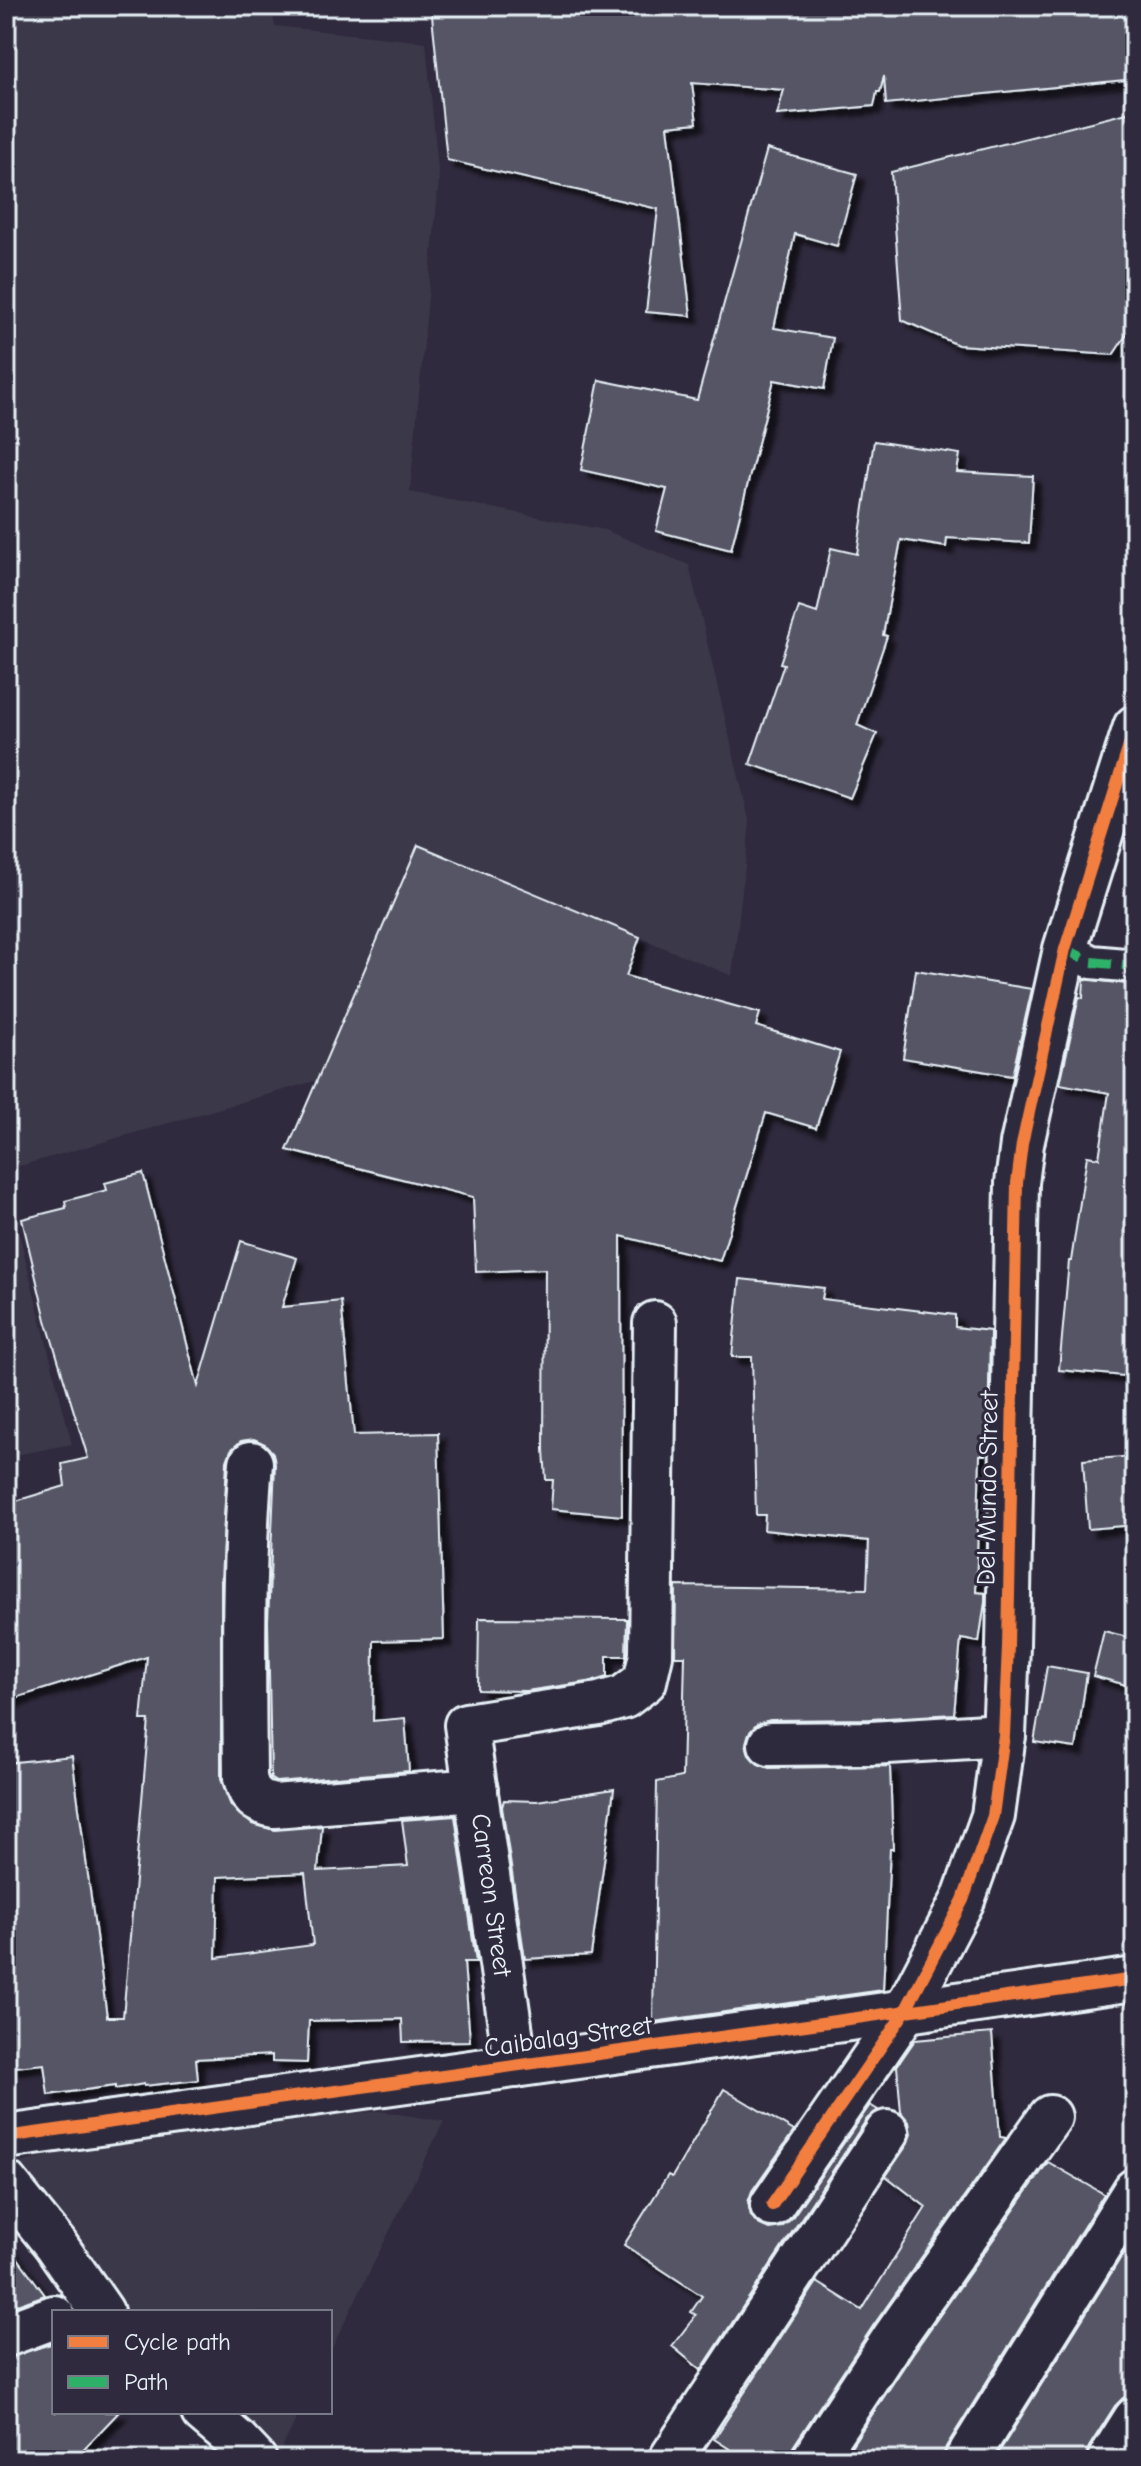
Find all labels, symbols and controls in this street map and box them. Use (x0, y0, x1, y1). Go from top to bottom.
street label: Del Mundo Street (971, 1389, 1005, 1586)
street label: Carreon Street (465, 1811, 518, 1980)
street label: Caibalag Street (482, 2010, 655, 2064)
legend (52, 2310, 332, 2414)
text: Cycle path (124, 2328, 231, 2356)
text: Path (124, 2368, 169, 2396)

